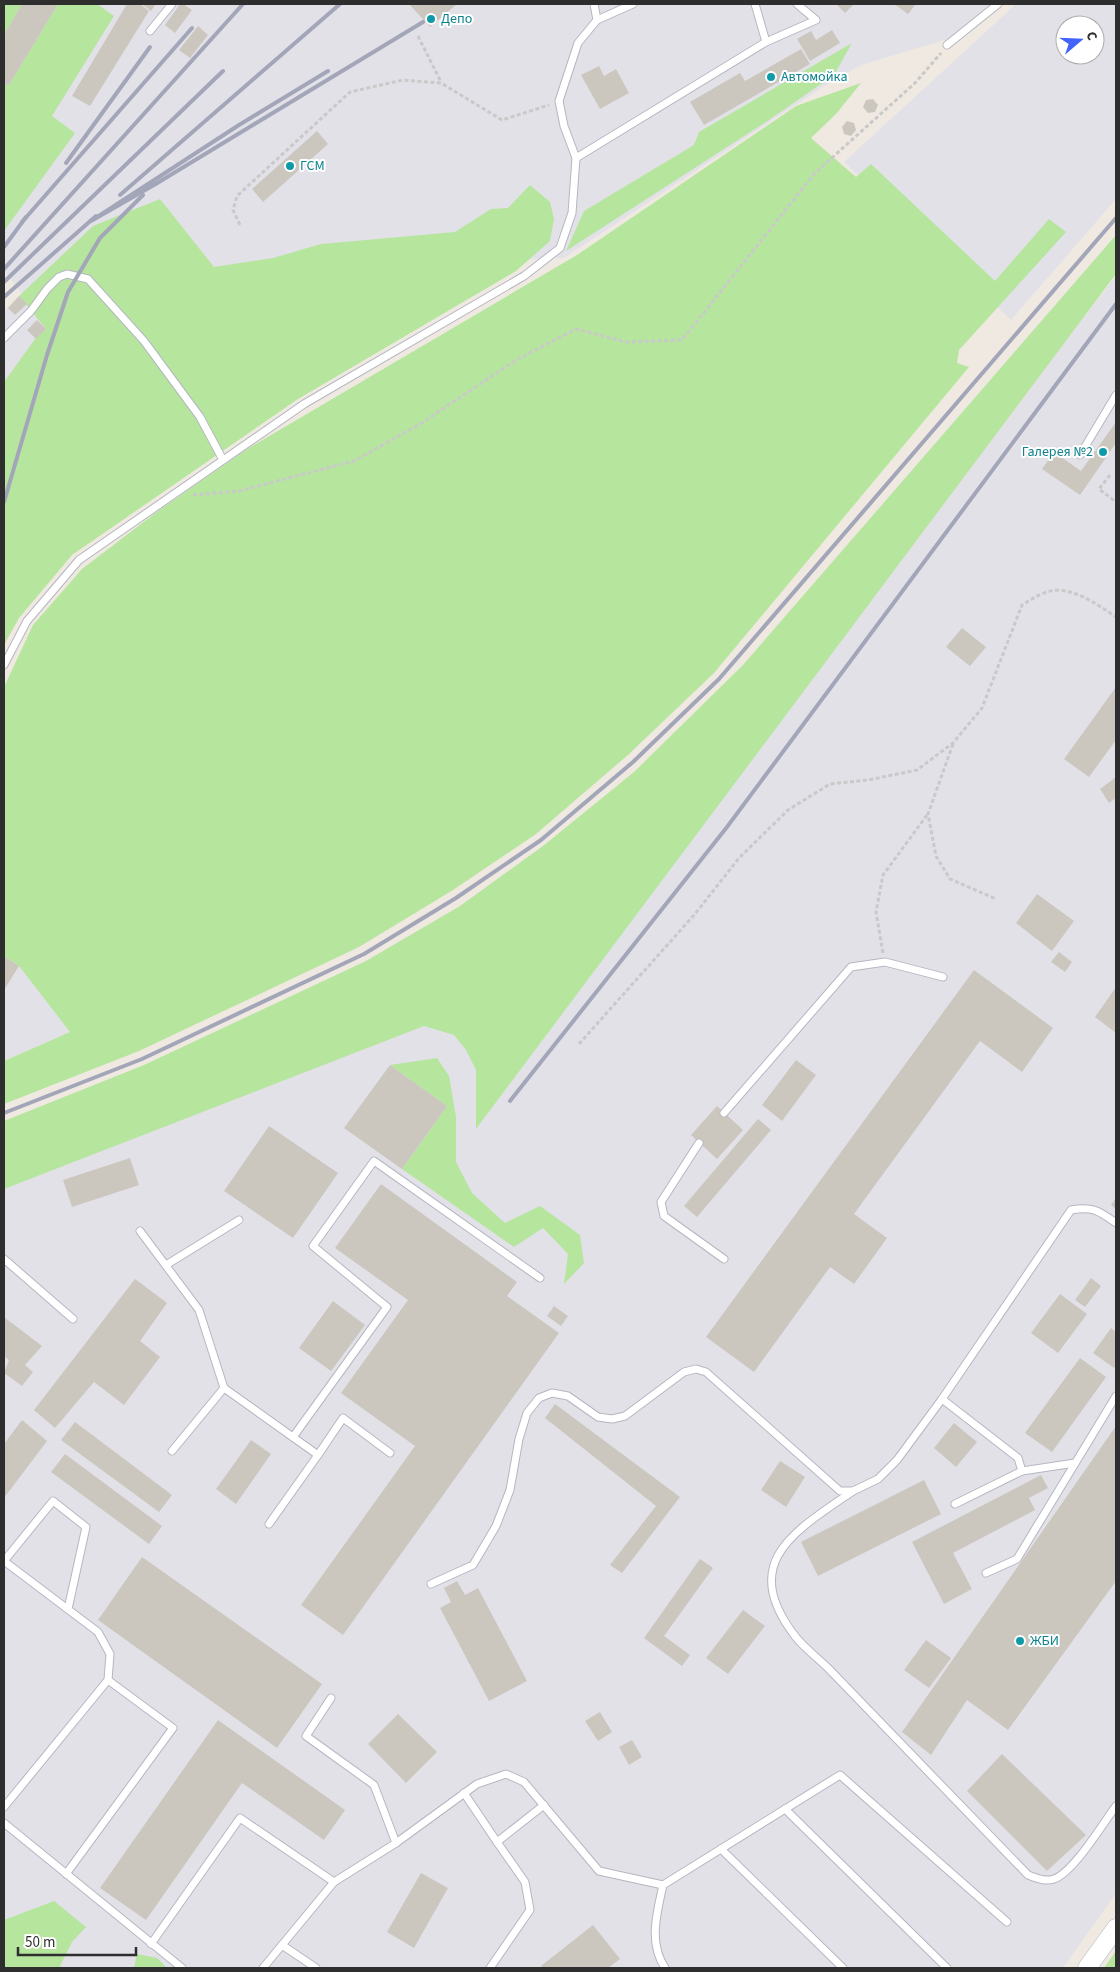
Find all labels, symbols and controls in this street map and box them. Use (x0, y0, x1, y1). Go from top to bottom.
place label: Депо (441, 9, 472, 29)
marker: Депо (425, 13, 437, 25)
north arrow (1055, 15, 1105, 65)
text: С (1081, 29, 1102, 43)
place label: Автомойка (781, 67, 847, 87)
marker: Автомойка (765, 71, 777, 83)
place label: ГСМ (300, 156, 325, 176)
marker: ГСМ (284, 160, 296, 172)
place label: Галерея №2 (1022, 442, 1093, 462)
marker: Галерея №2 (1097, 446, 1109, 458)
place label: ЖБИ (1030, 1631, 1059, 1651)
marker: ЖБИ (1014, 1635, 1026, 1647)
scale bar (18, 1924, 135, 1956)
text: 50 m (25, 1932, 55, 1953)

